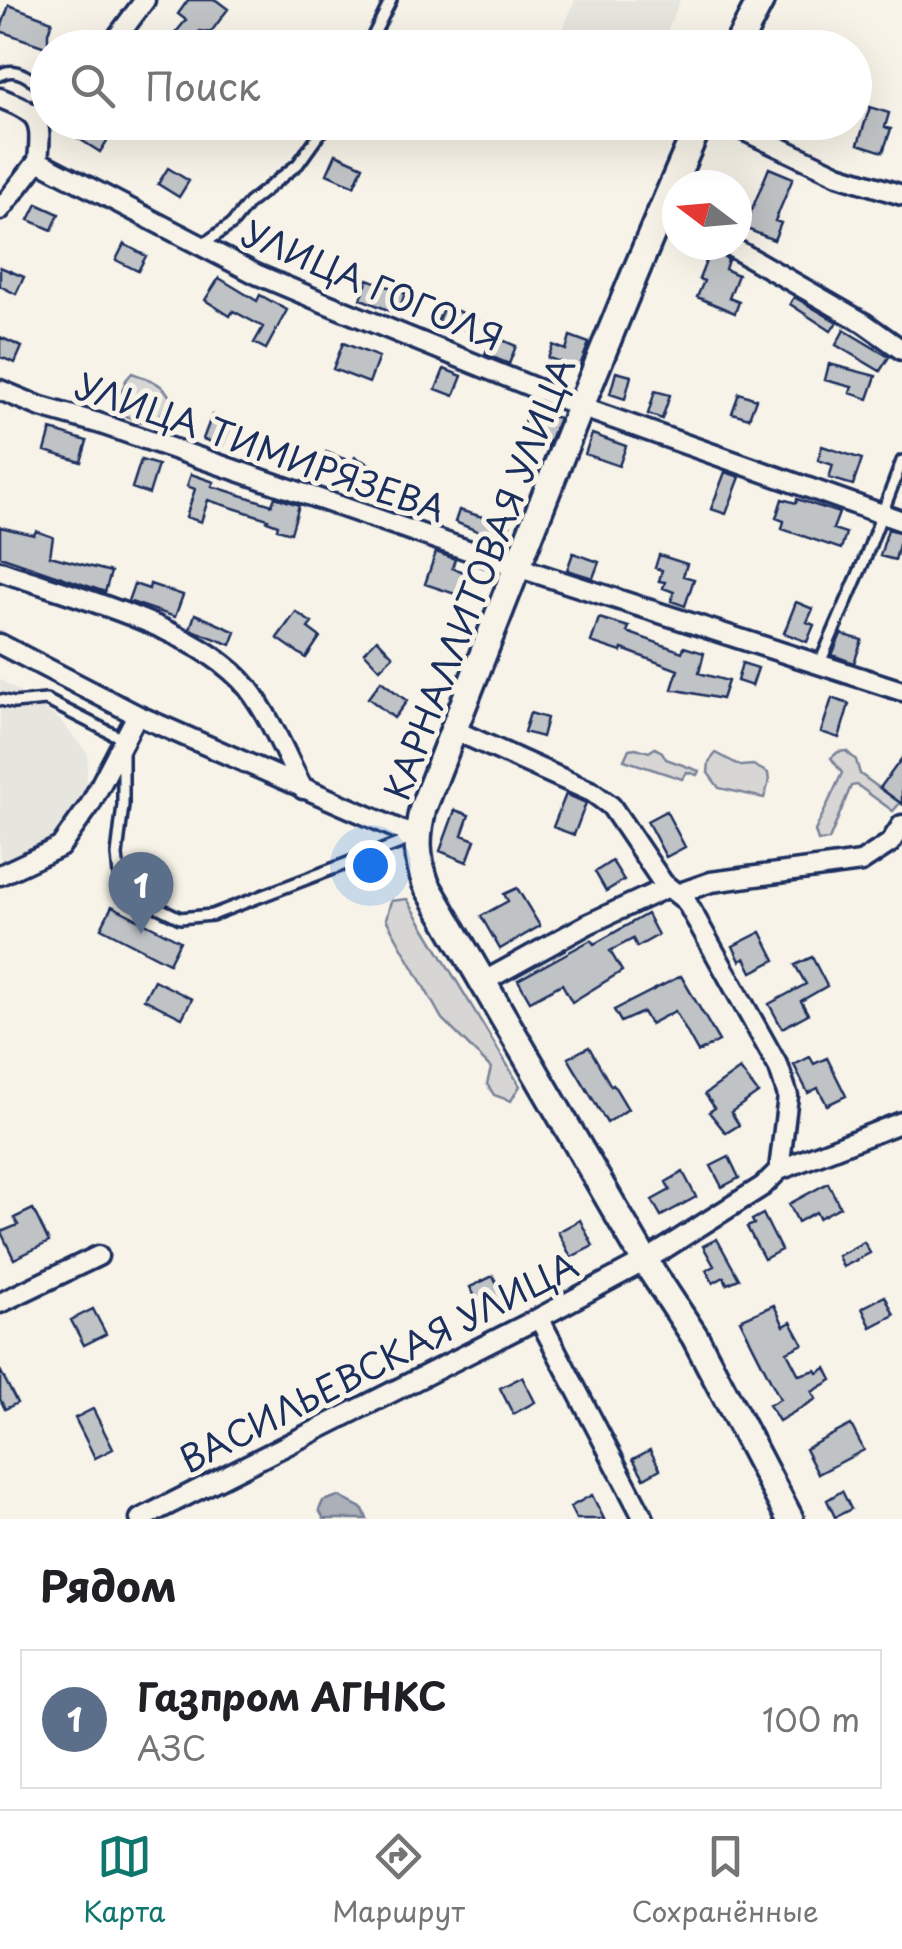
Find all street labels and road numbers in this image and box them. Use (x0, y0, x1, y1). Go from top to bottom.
street label: УЛИЦА ГОГОЛЯ (234, 205, 512, 363)
street label: КАРНАЛЛИТОВАЯ УЛИЦА (369, 349, 587, 807)
street label: УЛИЦА ТИМИРЯЗЕВА (69, 358, 453, 534)
street label: ВАСИЛЬЕВСКАЯ УЛИЦА (169, 1237, 587, 1485)

